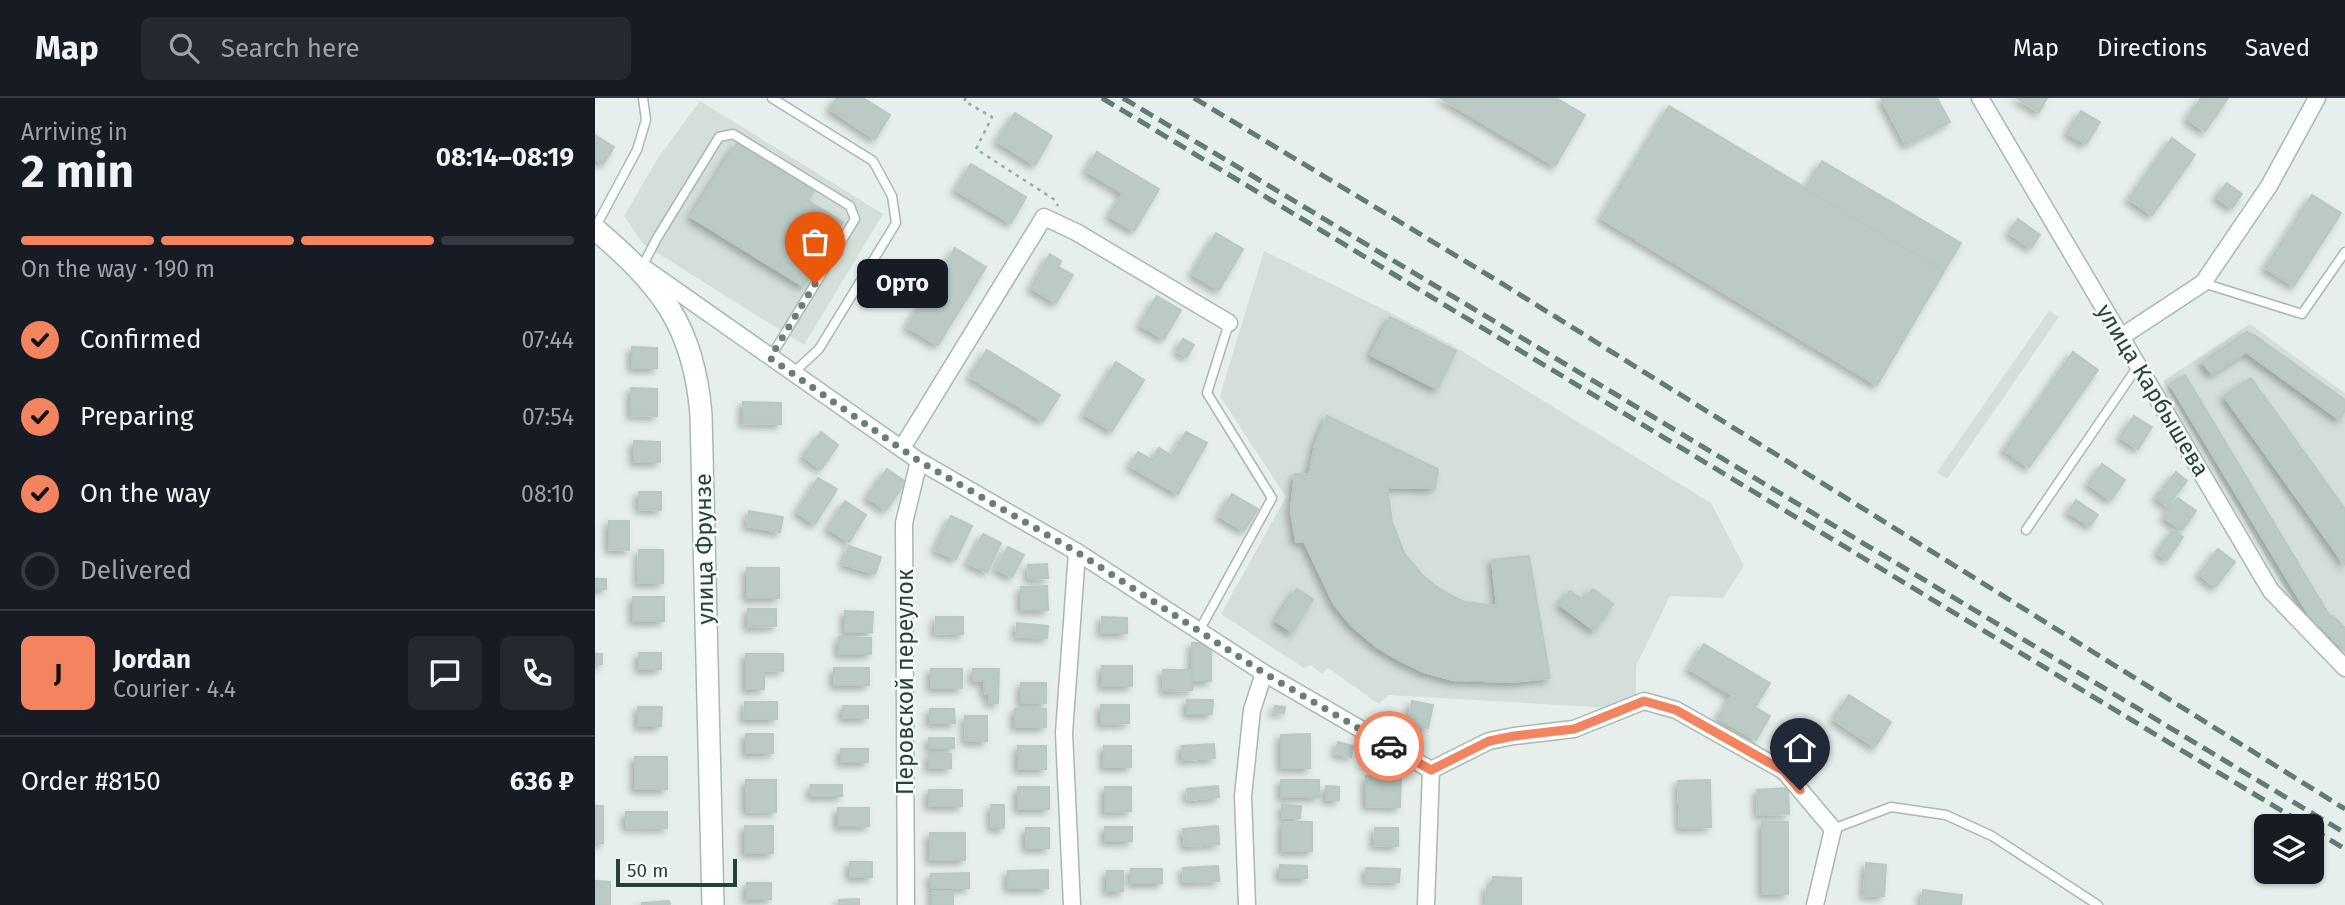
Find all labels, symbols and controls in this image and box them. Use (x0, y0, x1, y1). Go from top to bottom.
search box (141, 17, 631, 80)
text: Map (35, 28, 99, 68)
icon: search (165, 29, 203, 67)
text: Search here (221, 33, 360, 64)
text: Map (2013, 34, 2059, 62)
text: Directions (2097, 34, 2207, 62)
text: Saved (2245, 34, 2310, 62)
text: Arriving in (21, 118, 128, 146)
text: 08:14–08:19 (436, 142, 574, 173)
text: 2 min (21, 144, 134, 199)
pin (785, 212, 845, 284)
icon: bag (796, 223, 834, 261)
text: On the way · 190 m (21, 255, 215, 283)
callout: Орто (857, 260, 948, 308)
text: Орто (876, 269, 929, 297)
street label: улица Карбышева (2091, 299, 2215, 481)
icon: check (21, 321, 59, 359)
text: Confirmed (80, 324, 201, 355)
text: 07:44 (522, 326, 574, 354)
icon: check (21, 398, 59, 436)
text: Preparing (80, 401, 193, 432)
text: 07:54 (522, 403, 574, 431)
street label: улица Фрунзе (689, 473, 719, 625)
icon: check (21, 475, 59, 513)
text: On the way (80, 478, 211, 509)
text: 08:10 (521, 480, 574, 508)
text: Delivered (80, 555, 192, 586)
street label: Перовской переулок (891, 569, 919, 795)
button: chat (408, 636, 482, 710)
button: phone (500, 636, 574, 710)
text: Jordan (113, 644, 191, 675)
text: J (54, 658, 62, 689)
text: Courier · 4.4 (113, 675, 236, 703)
courier (1354, 711, 1424, 781)
pin (1770, 718, 1830, 790)
icon: car (1370, 727, 1408, 765)
icon: home (1781, 729, 1819, 767)
text: Order #8150 (21, 766, 161, 797)
text: 636 ₽ (510, 766, 574, 797)
map controls (2254, 814, 2324, 884)
button: layers (2254, 814, 2324, 884)
scale bar (616, 856, 737, 888)
text: 50 m (627, 859, 668, 882)

